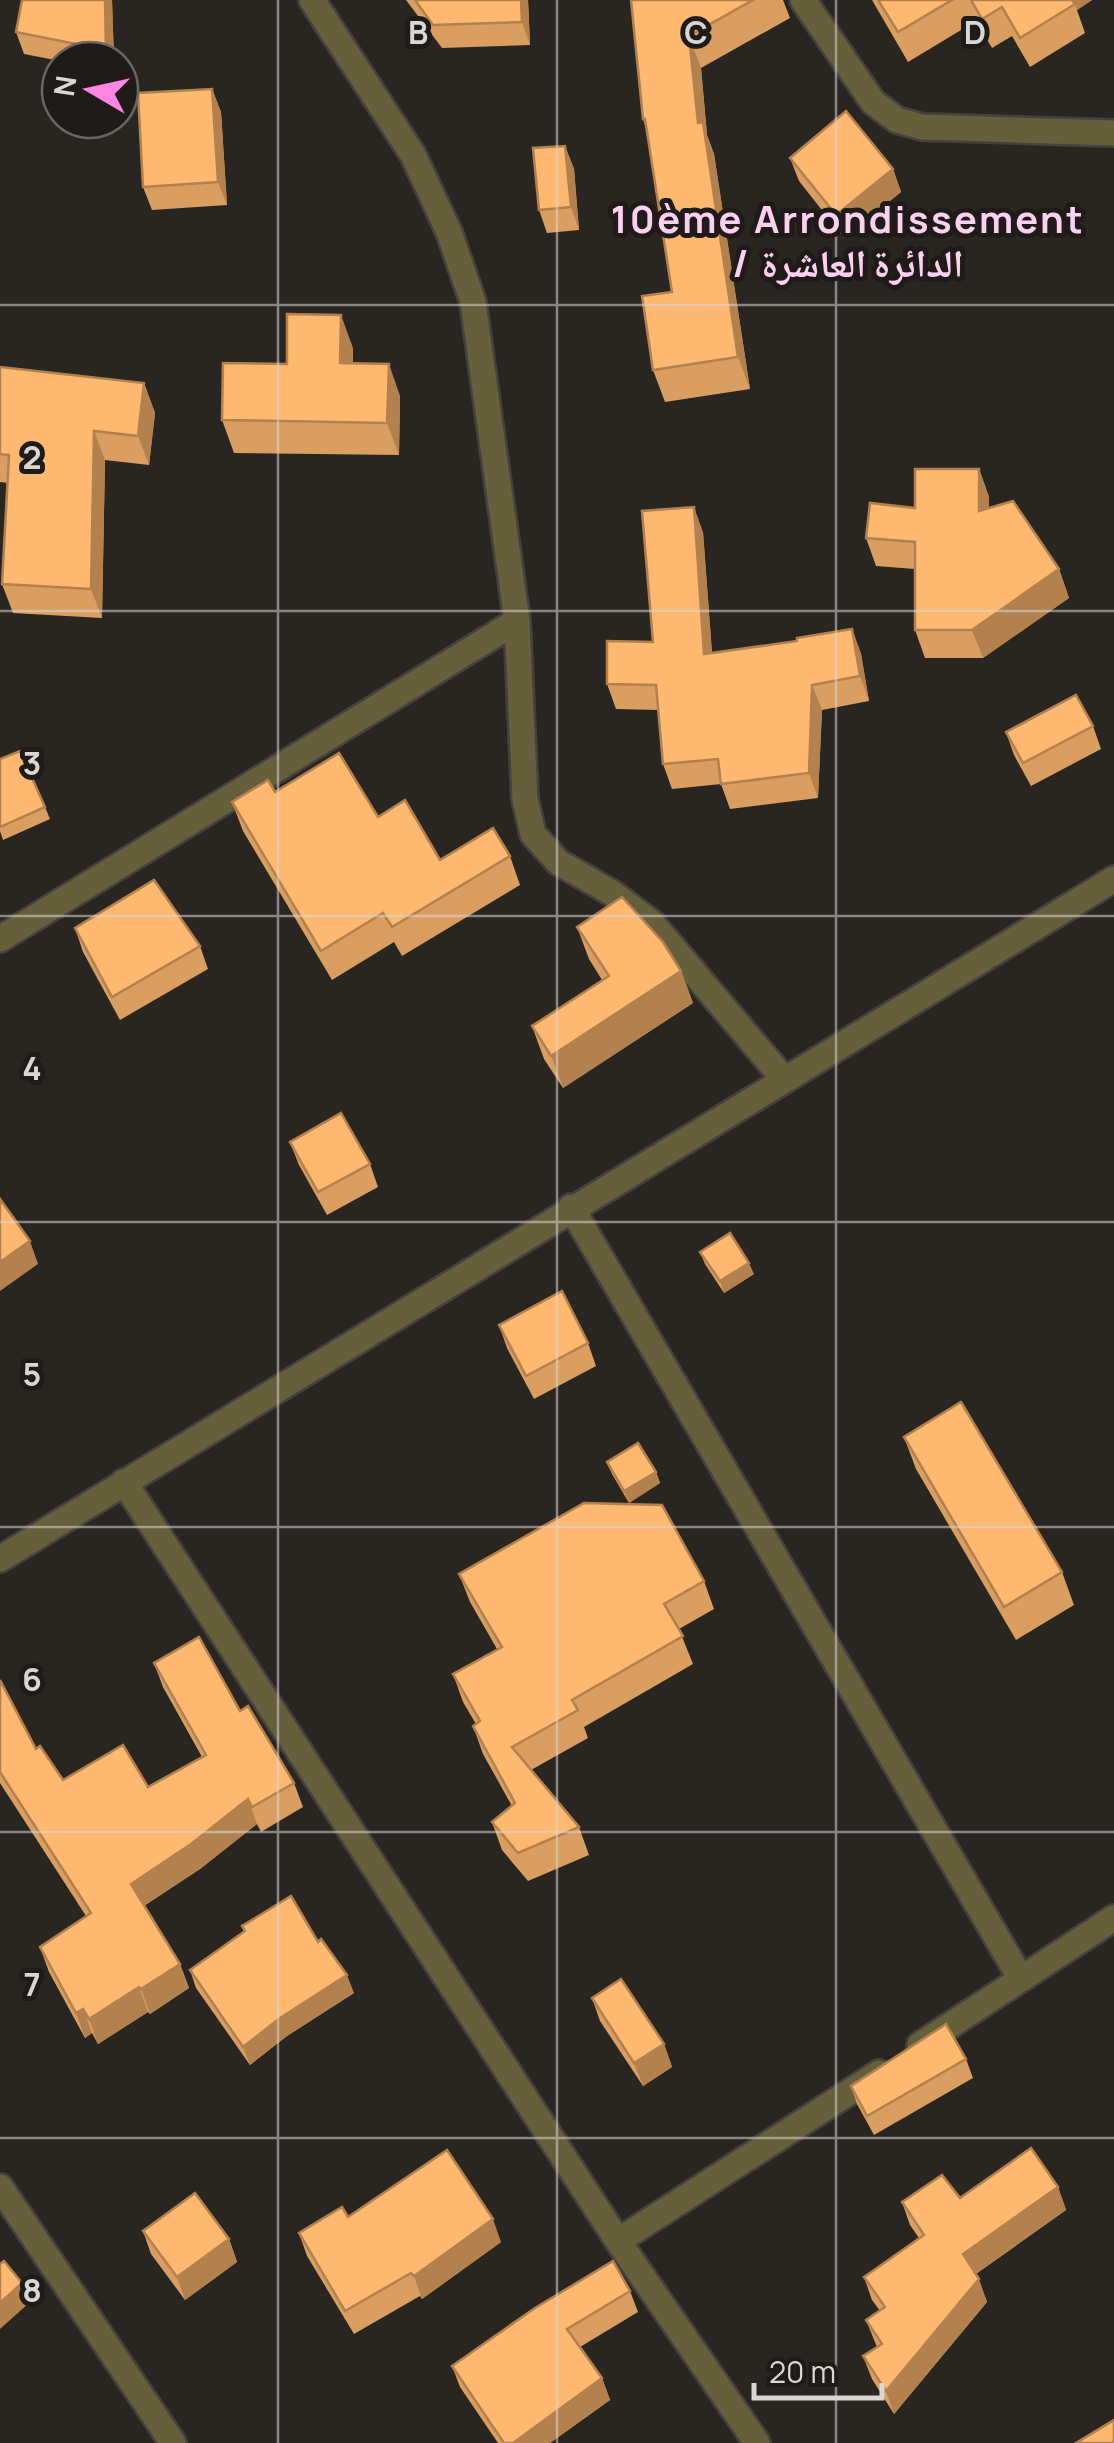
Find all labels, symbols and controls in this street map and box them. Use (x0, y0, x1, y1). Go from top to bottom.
text: B (408, 10, 428, 54)
text: C (684, 10, 708, 54)
text: D (964, 10, 986, 54)
north arrow (40, 40, 140, 140)
text: N (44, 73, 85, 99)
district label: 10ème Arrondissement / الدائرة العاشرة (611, 192, 1085, 288)
text: 2 (22, 435, 42, 479)
text: 3 (23, 741, 41, 785)
text: 4 (22, 1046, 42, 1090)
text: 5 (23, 1352, 41, 1396)
text: 6 (22, 1657, 42, 1701)
text: 7 (23, 1962, 41, 2006)
text: 8 (22, 2268, 42, 2312)
scale bar (754, 2338, 882, 2400)
text: 20 m (769, 2351, 836, 2392)

